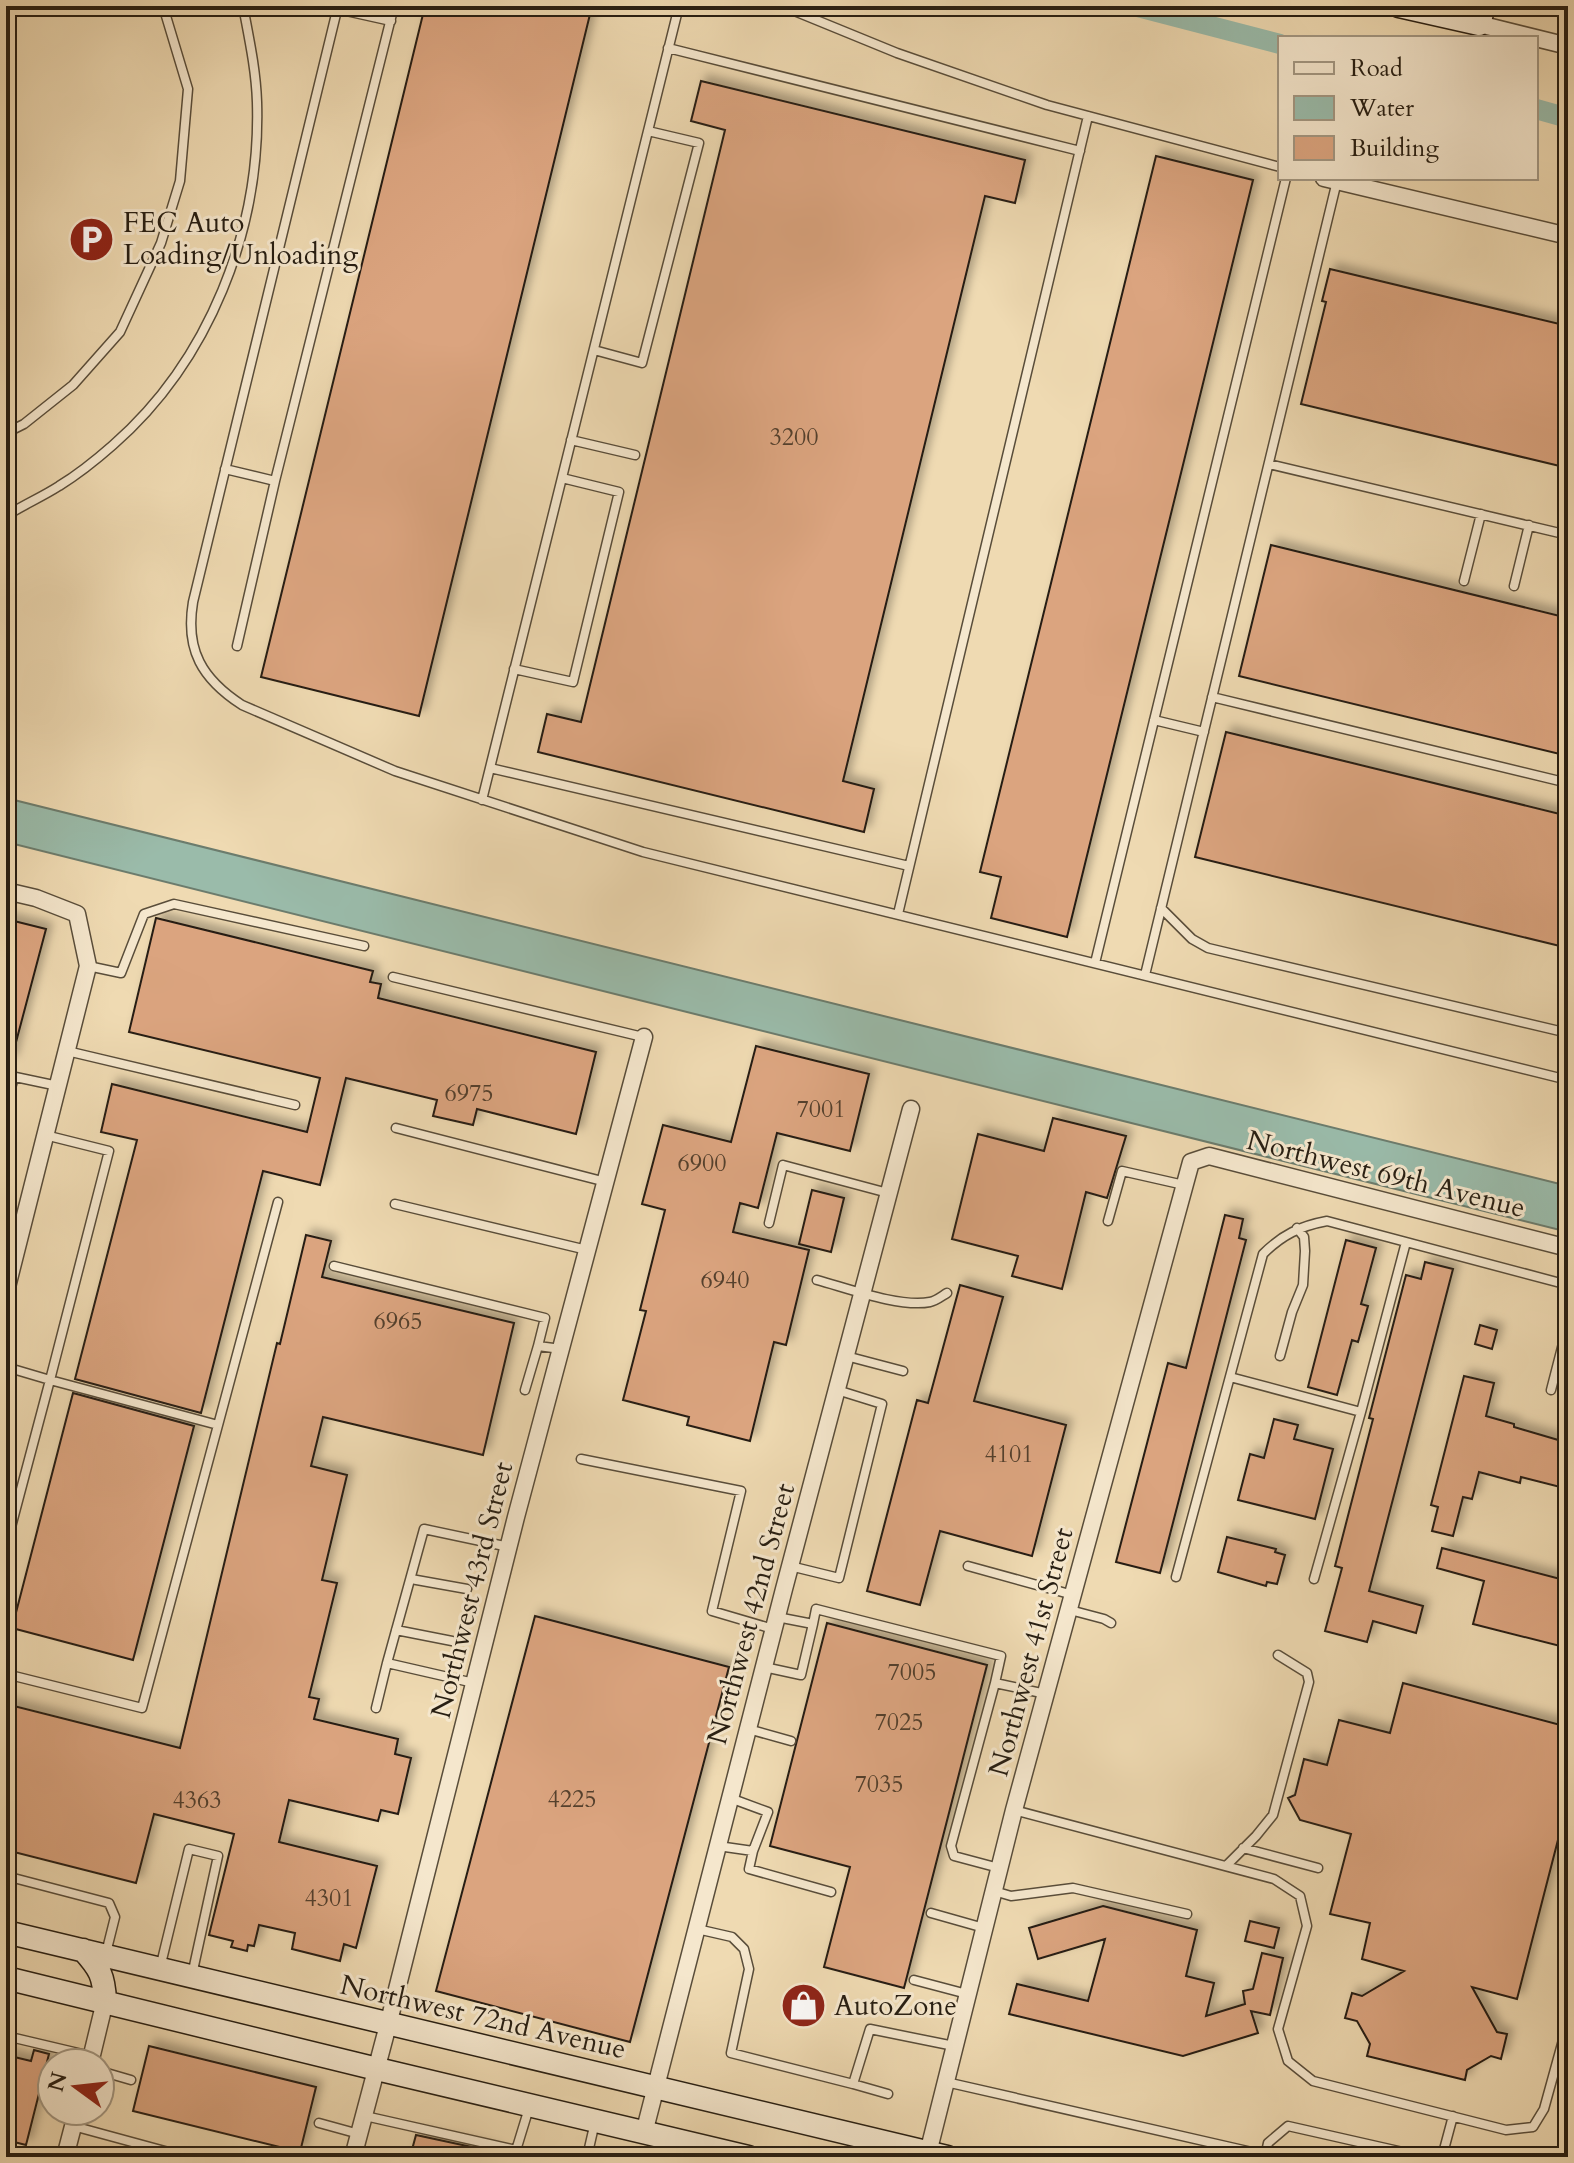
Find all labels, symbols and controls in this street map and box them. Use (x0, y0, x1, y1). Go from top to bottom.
legend (1278, 36, 1538, 180)
text: Road (1350, 52, 1403, 85)
text: Water (1349, 92, 1414, 125)
text: Building (1350, 132, 1440, 165)
place label: FEC Auto Loading/Unloading (123, 204, 358, 274)
parking icon: FEC Auto Loading/Unloading (68, 215, 116, 263)
house number: 3200 (769, 421, 819, 454)
house number: 6975 (444, 1077, 494, 1110)
house number: 7001 (796, 1093, 846, 1126)
street label: Northwest 69th Avenue (1243, 1121, 1529, 1227)
house number: 6900 (677, 1147, 727, 1180)
house number: 6940 (700, 1264, 750, 1297)
house number: 6965 (373, 1305, 423, 1338)
house number: 4101 (984, 1438, 1034, 1471)
street label: Northwest 43rd Street (422, 1458, 522, 1722)
street label: Northwest 42nd Street (698, 1479, 804, 1749)
street label: Northwest 41st Street (980, 1523, 1083, 1781)
house number: 7005 (887, 1656, 937, 1689)
house number: 7025 (874, 1706, 924, 1739)
house number: 7035 (854, 1768, 904, 1801)
house number: 4225 (547, 1783, 597, 1816)
house number: 4363 (172, 1784, 222, 1817)
house number: 4301 (304, 1882, 354, 1915)
street label: Northwest 72nd Avenue (336, 1966, 630, 2068)
shop icon: AutoZone (779, 1982, 827, 2030)
place label: AutoZone (834, 1987, 957, 2025)
north arrow (36, 2047, 116, 2127)
text: N (41, 2069, 75, 2095)

